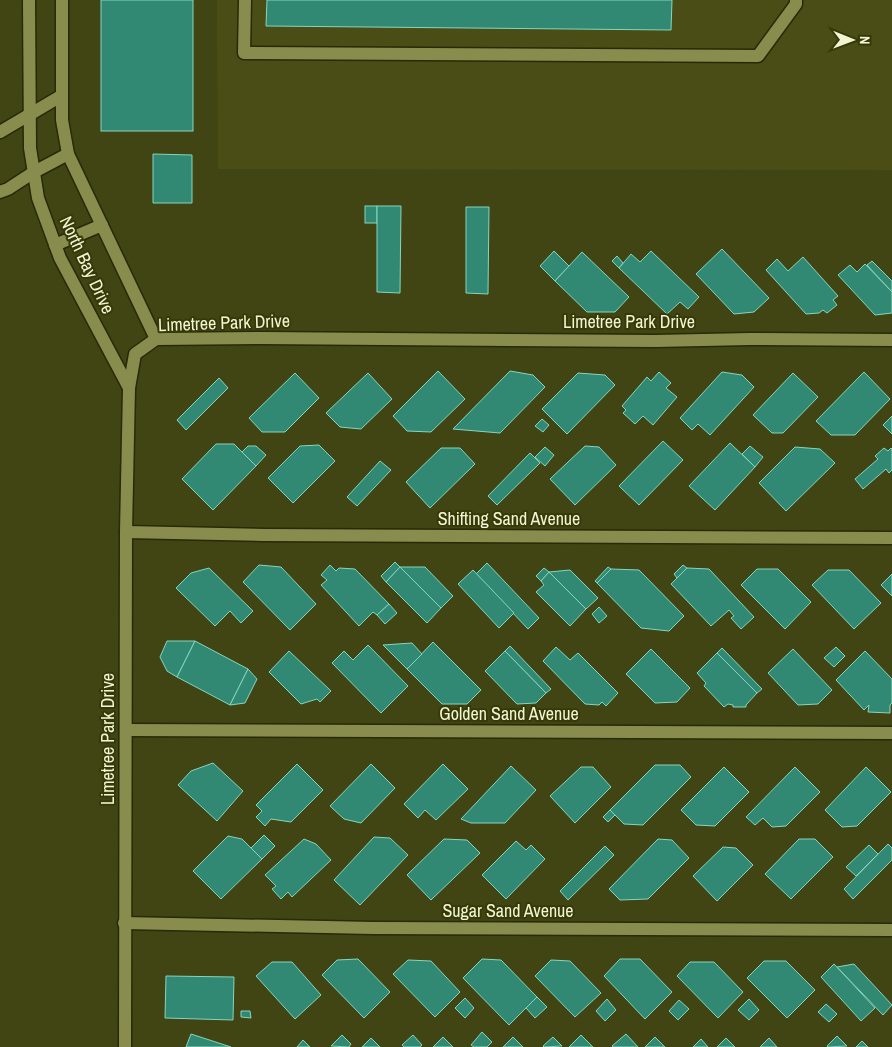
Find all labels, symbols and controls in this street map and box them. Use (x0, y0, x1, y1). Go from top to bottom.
north arrow (827, 15, 877, 65)
text: N (856, 36, 874, 45)
street label: North Bay Drive (54, 212, 121, 318)
street label: Limetree Park Drive (158, 308, 290, 337)
street label: Limetree Park Drive (563, 309, 695, 334)
street label: Shifting Sand Avenue (438, 506, 580, 531)
street label: Limetree Park Drive (95, 673, 120, 805)
street label: Golden Sand Avenue (439, 701, 579, 726)
street label: Sugar Sand Avenue (442, 898, 574, 923)

